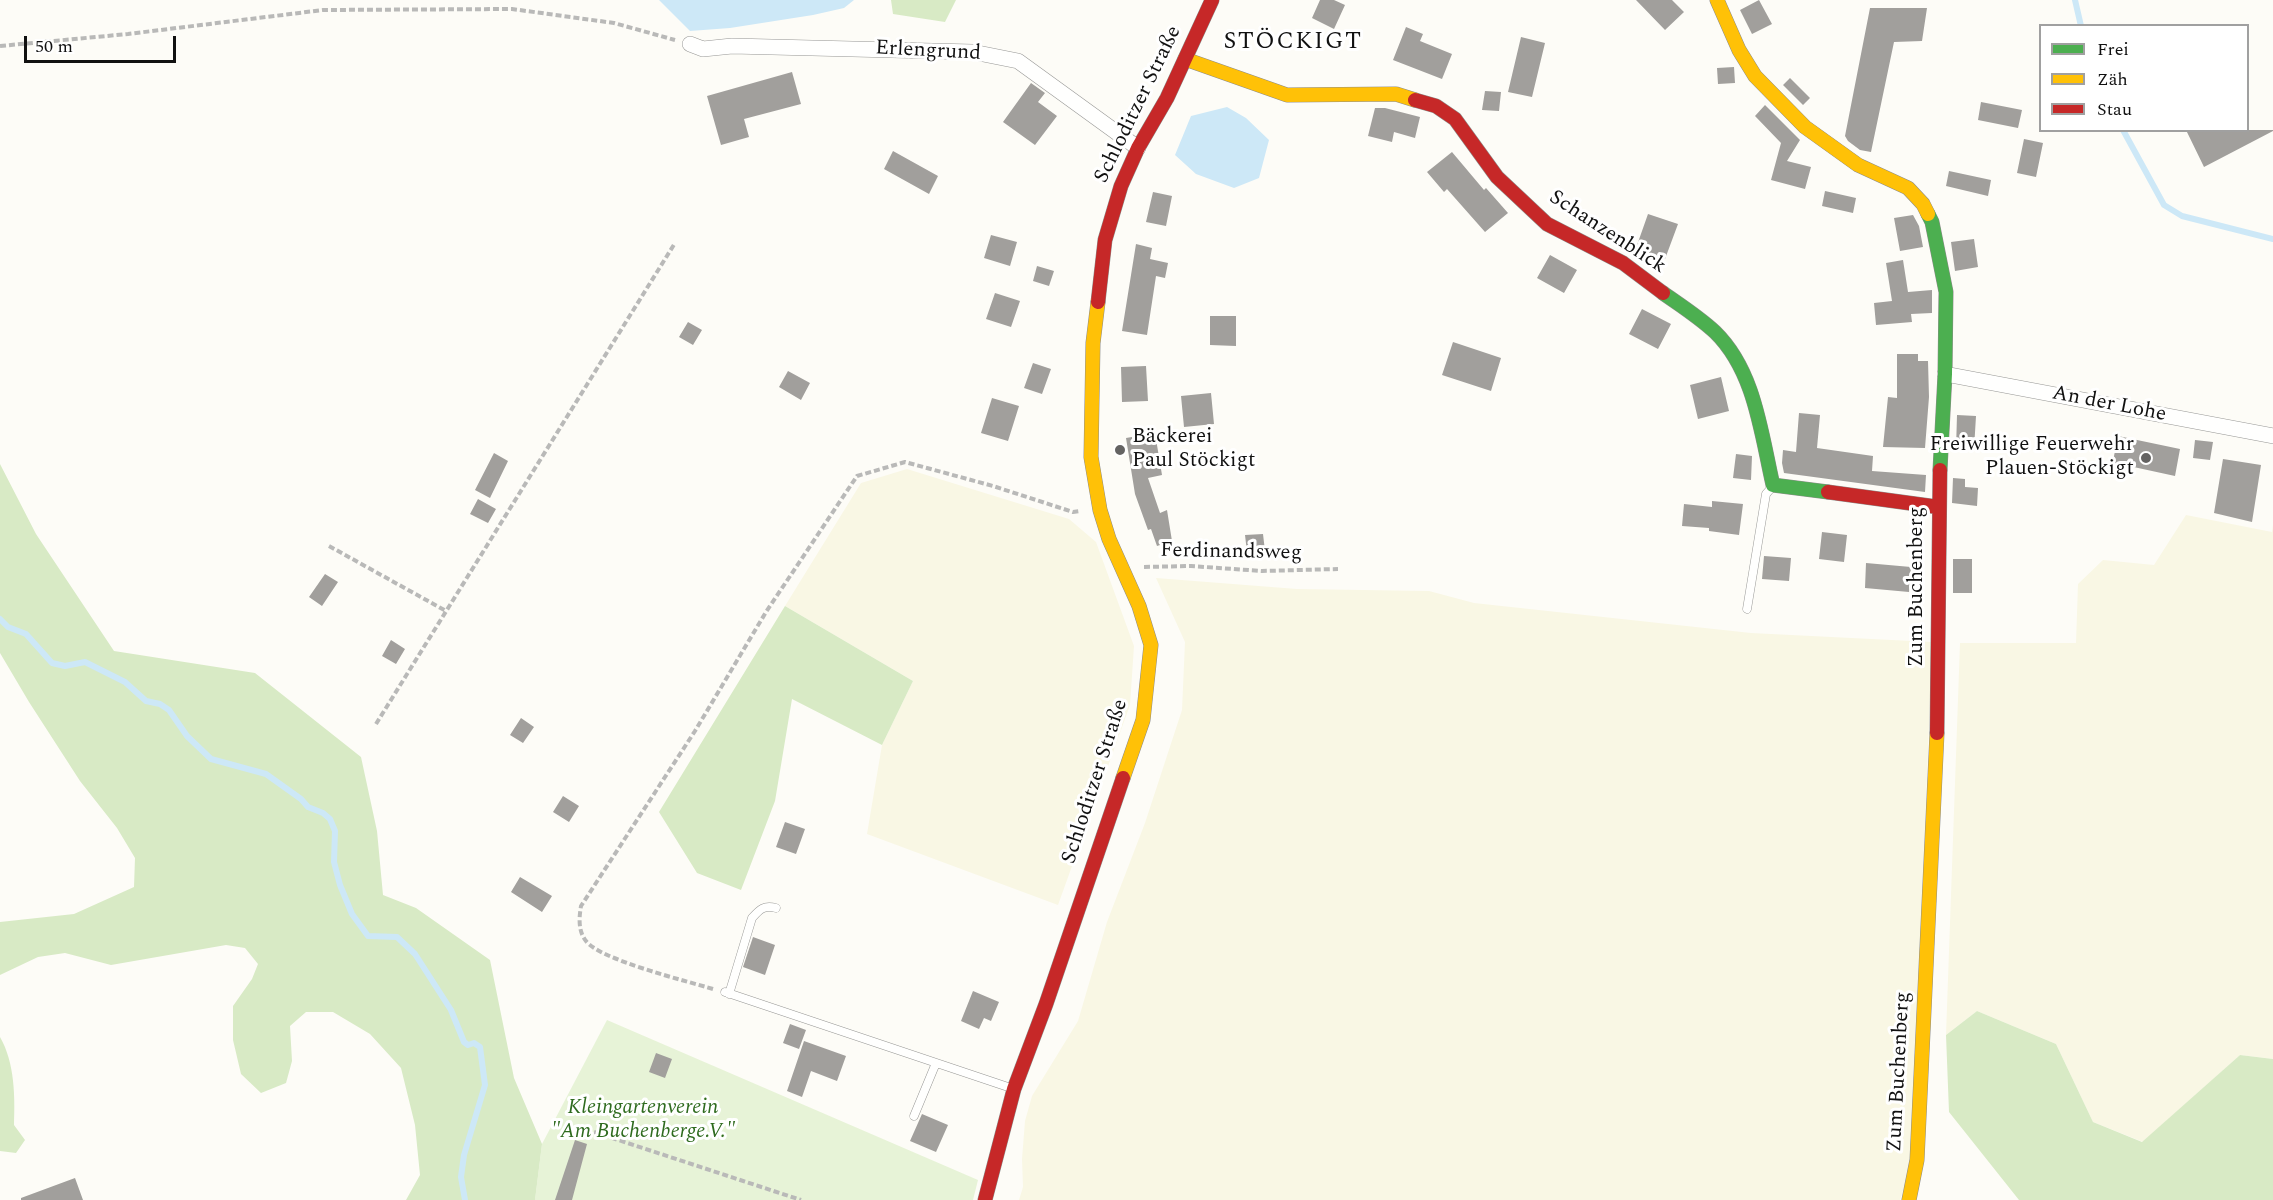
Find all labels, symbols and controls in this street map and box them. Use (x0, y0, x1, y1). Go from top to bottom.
street label: Schloditzer Straße (1090, 22, 1188, 188)
scale bar (27, 24, 178, 62)
legend (2039, 24, 2249, 132)
district label: STÖCKIGT (1223, 29, 1363, 57)
text: 50 m (35, 33, 73, 60)
text: Frei (2097, 36, 2129, 63)
street label: Erlengrund (875, 37, 981, 67)
text: Zäh (2097, 66, 2128, 93)
text: Stau (2097, 96, 2132, 123)
street label: Schanzenblick (1544, 186, 1670, 280)
street label: An der Lohe (2050, 382, 2168, 428)
place label: Bäckerei Paul Stöckigt (1132, 425, 1256, 475)
place label: Freiwillige Feuerwehr Plauen-Stöckigt (1929, 433, 2134, 483)
marker: Bäckerei Paul Stöckigt (1113, 443, 1127, 457)
marker: Freiwillige Feuerwehr Plauen-Stöckigt (2139, 451, 2153, 465)
street label: Zum Buchenberg (1905, 507, 1931, 667)
street label: Ferdinandsweg (1160, 539, 1302, 567)
street label: Schloditzer Straße (1058, 697, 1134, 867)
street label: Zum Buchenberg (1883, 991, 1917, 1153)
park label: Kleingartenverein "Am Buchenberge.V." (551, 1096, 735, 1146)

